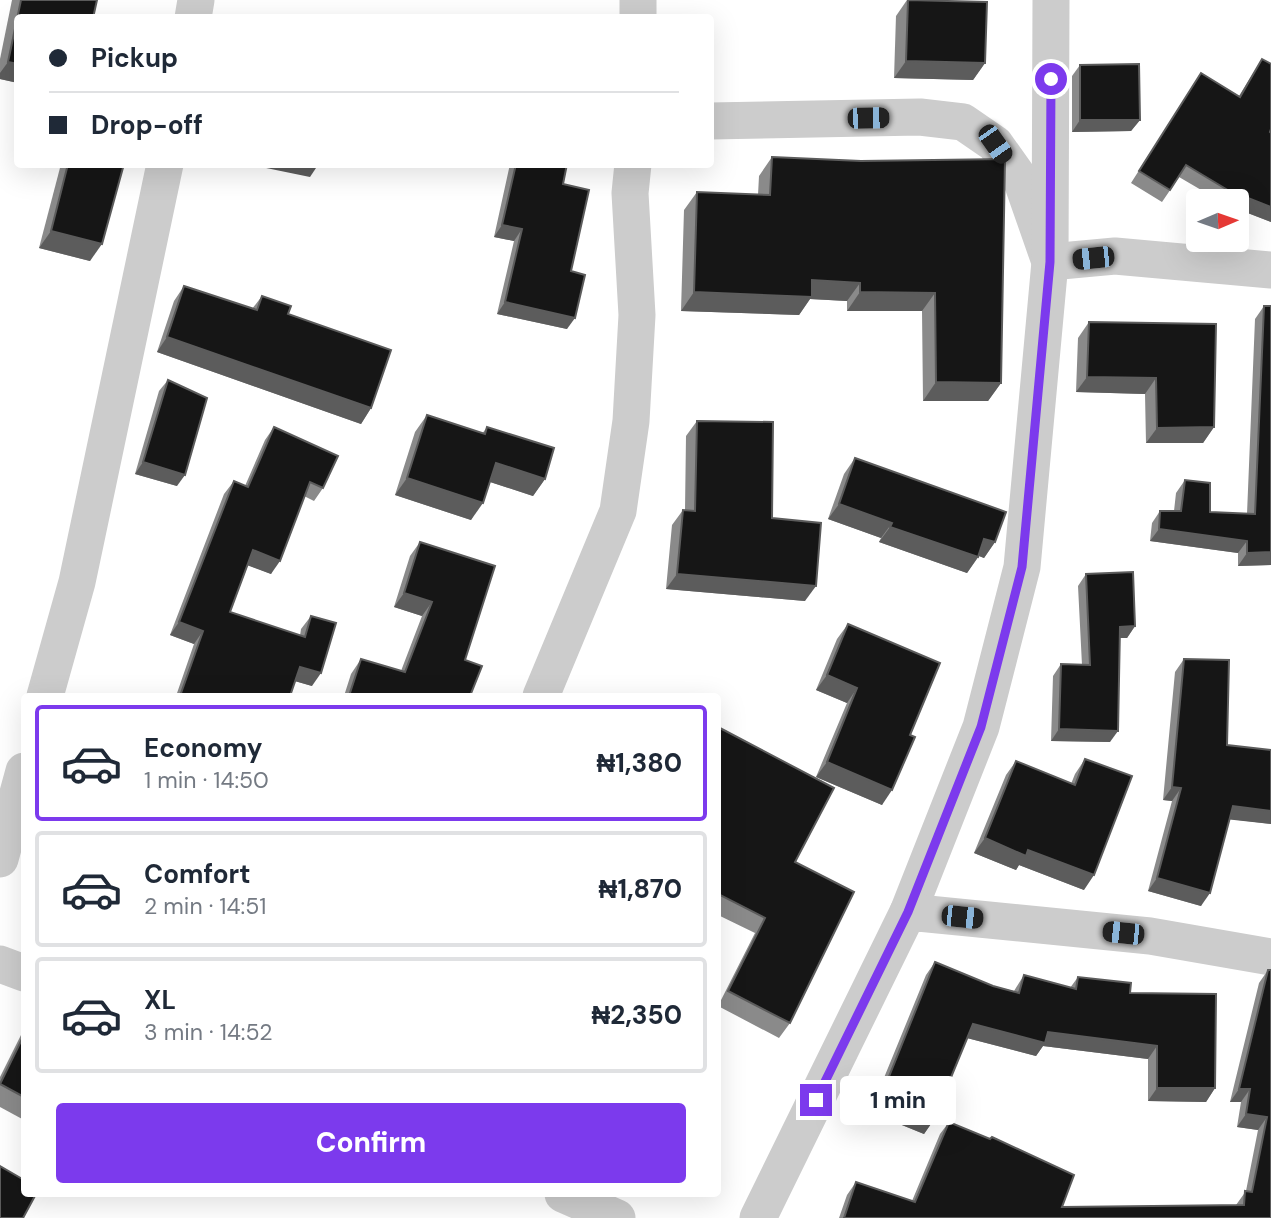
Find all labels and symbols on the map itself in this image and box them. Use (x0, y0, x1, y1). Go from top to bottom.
route start (1035, 63, 1067, 95)
car (847, 107, 890, 129)
car (975, 121, 1016, 167)
north arrow (1186, 189, 1250, 252)
car (1072, 245, 1115, 271)
car (941, 904, 984, 930)
car (1102, 920, 1145, 946)
callout: 1 min (840, 1076, 956, 1124)
route end (800, 1084, 832, 1116)

